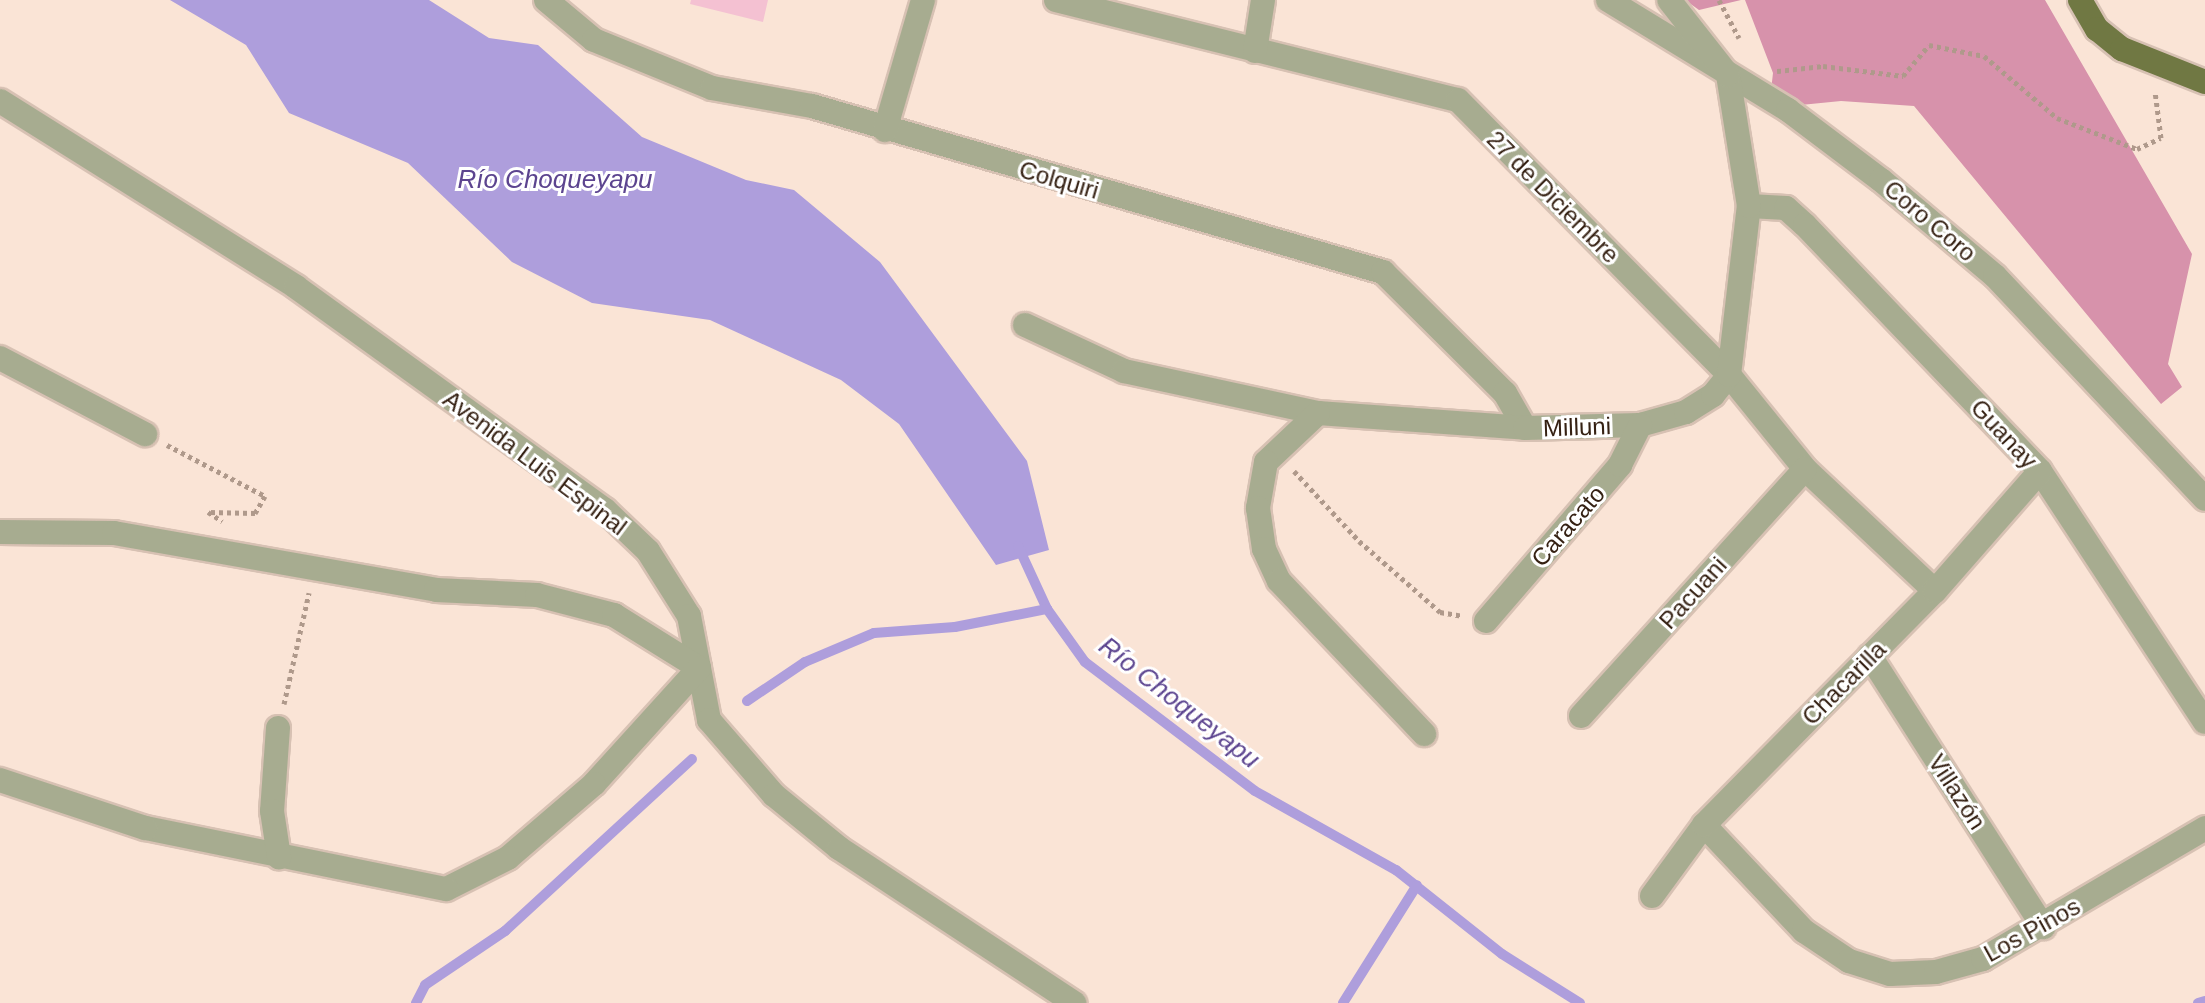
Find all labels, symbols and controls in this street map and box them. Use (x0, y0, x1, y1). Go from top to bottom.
street label: 27 de Diciembre (1481, 125, 1625, 269)
street label: Colquiri (1016, 155, 1102, 205)
water label: Río Choqueyapu (457, 164, 653, 196)
street label: Coro Coro (1878, 174, 1982, 268)
street label: Avenida Luis Espinal (438, 385, 632, 541)
street label: Guanay (1965, 393, 2043, 475)
street label: Milluni (1543, 411, 1611, 443)
street label: Caracato (1525, 480, 1611, 572)
street label: Pacuani (1653, 551, 1733, 635)
water label: Río Choqueyapu (1093, 631, 1265, 775)
street label: Chacarilla (1796, 635, 1892, 731)
street label: Villazón (1922, 749, 1992, 835)
street label: Los Pinos (1979, 892, 2085, 968)

